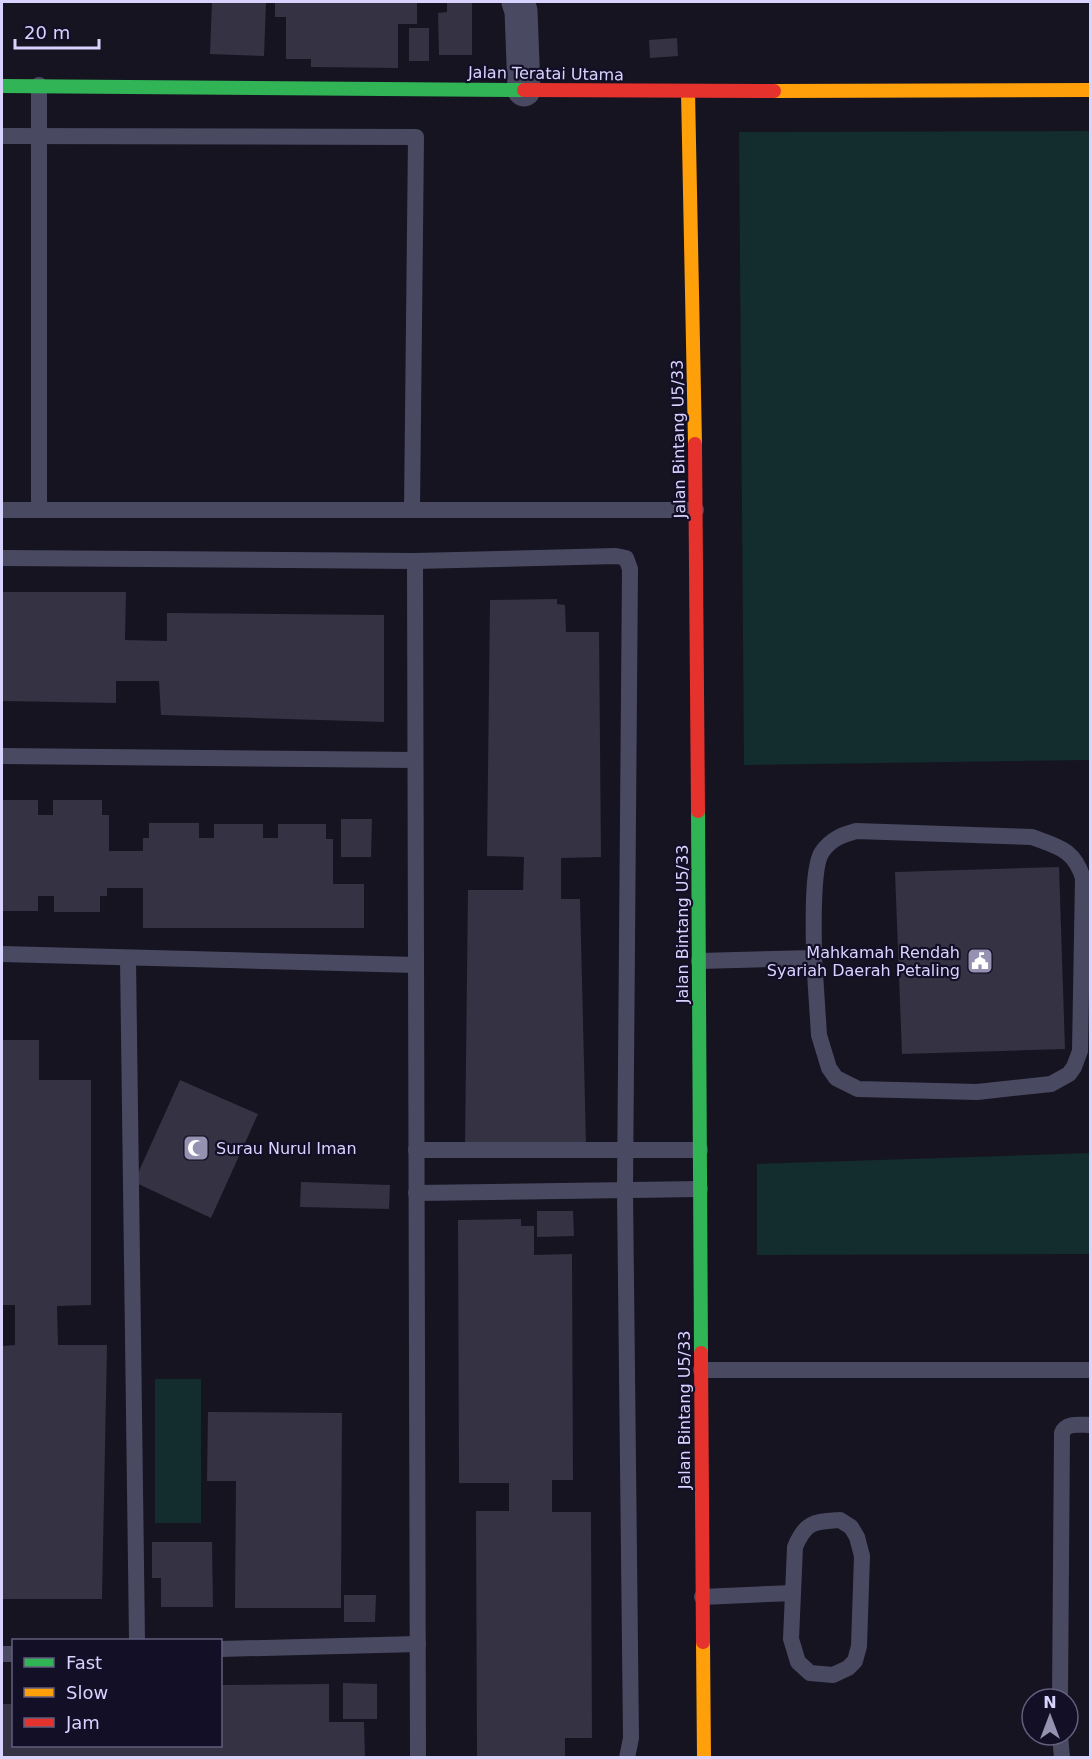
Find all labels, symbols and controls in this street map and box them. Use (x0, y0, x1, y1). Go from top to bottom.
scale bar (15, 12, 99, 50)
text: 20 m (24, 22, 70, 43)
street label: Jalan Teratai Utama (467, 63, 624, 84)
street label: Jalan Bintang U5/33 (668, 360, 689, 519)
street label: Jalan Bintang U5/33 (673, 845, 692, 1004)
place label: Mahkamah Rendah Syariah Daerah Petaling (767, 943, 960, 980)
public building icon: Mahkamah Rendah Syariah Daerah Petaling (965, 946, 995, 976)
mosque icon: Surau Nurul Iman (181, 1133, 211, 1163)
place label: Surau Nurul Iman (216, 1139, 357, 1158)
street label: Jalan Bintang U5/33 (675, 1331, 694, 1490)
legend (12, 1639, 222, 1747)
text: Fast (66, 1652, 102, 1673)
text: Slow (66, 1682, 108, 1703)
north arrow (1020, 1687, 1080, 1747)
text: N (1043, 1693, 1057, 1712)
text: Jam (65, 1712, 100, 1733)

